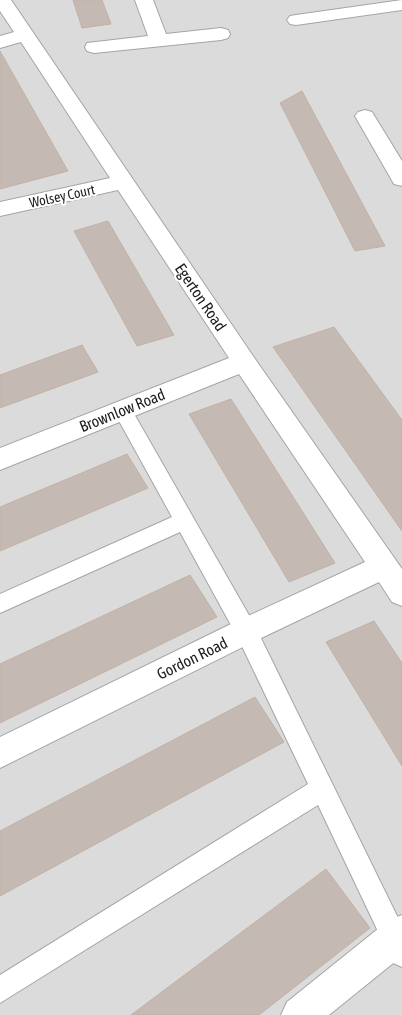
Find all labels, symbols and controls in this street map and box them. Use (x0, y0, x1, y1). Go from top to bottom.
street label: Wolsey Court (28, 181, 96, 211)
street label: Egerton Road (171, 260, 230, 335)
street label: Brownlow Road (77, 385, 167, 435)
street label: Gordon Road (154, 633, 230, 683)

